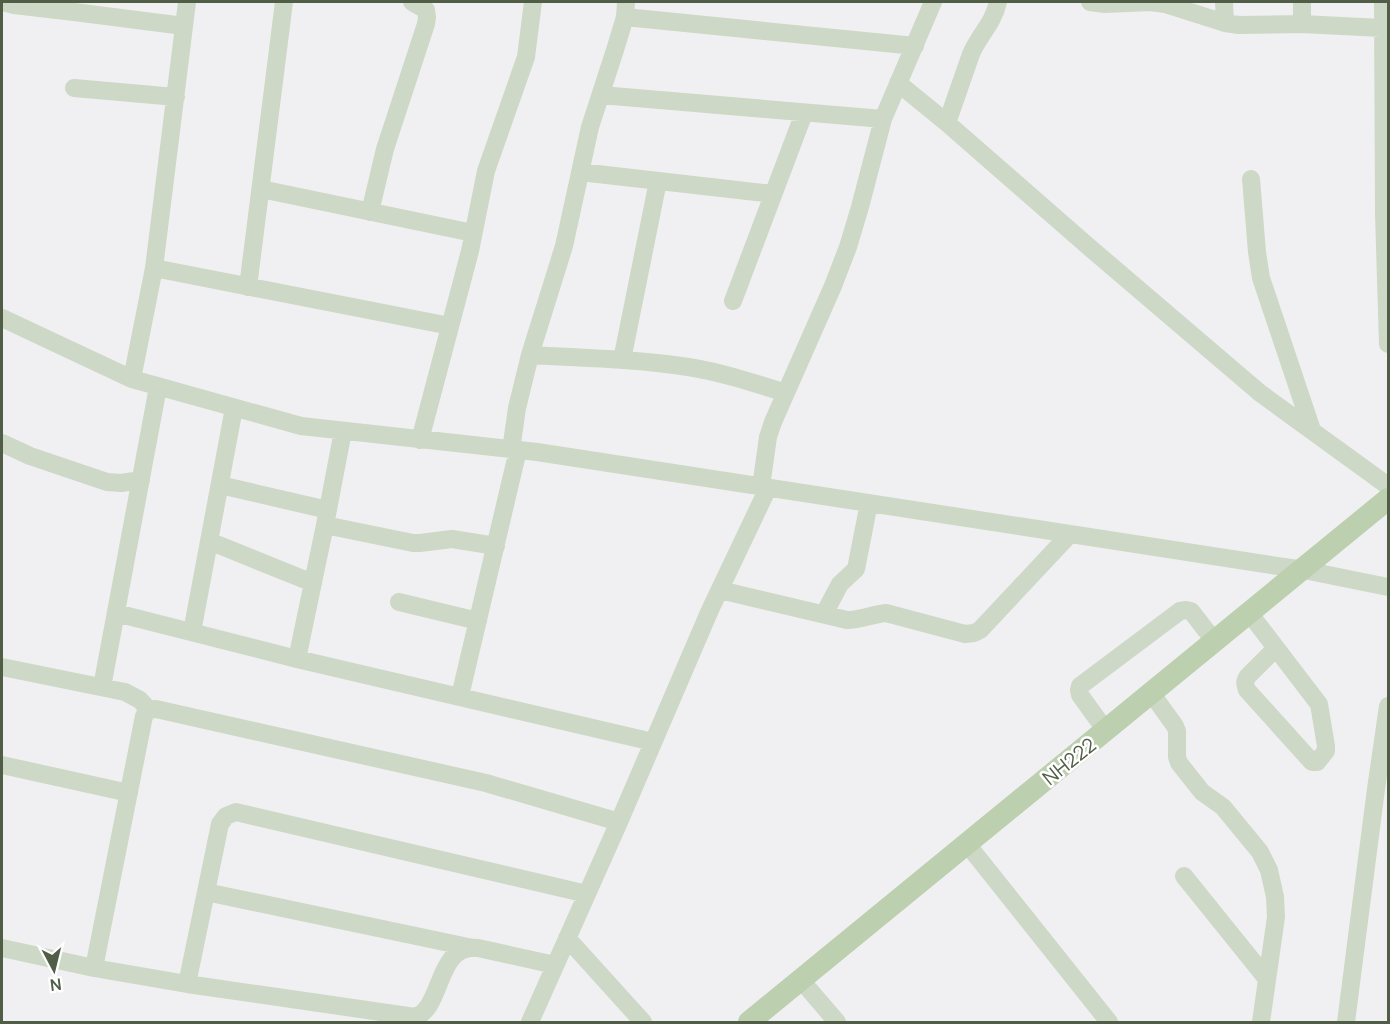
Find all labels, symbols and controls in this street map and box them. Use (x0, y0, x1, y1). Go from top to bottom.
street label: NH222 (1037, 731, 1101, 791)
north arrow (24, 940, 84, 1000)
text: N (49, 973, 63, 997)

